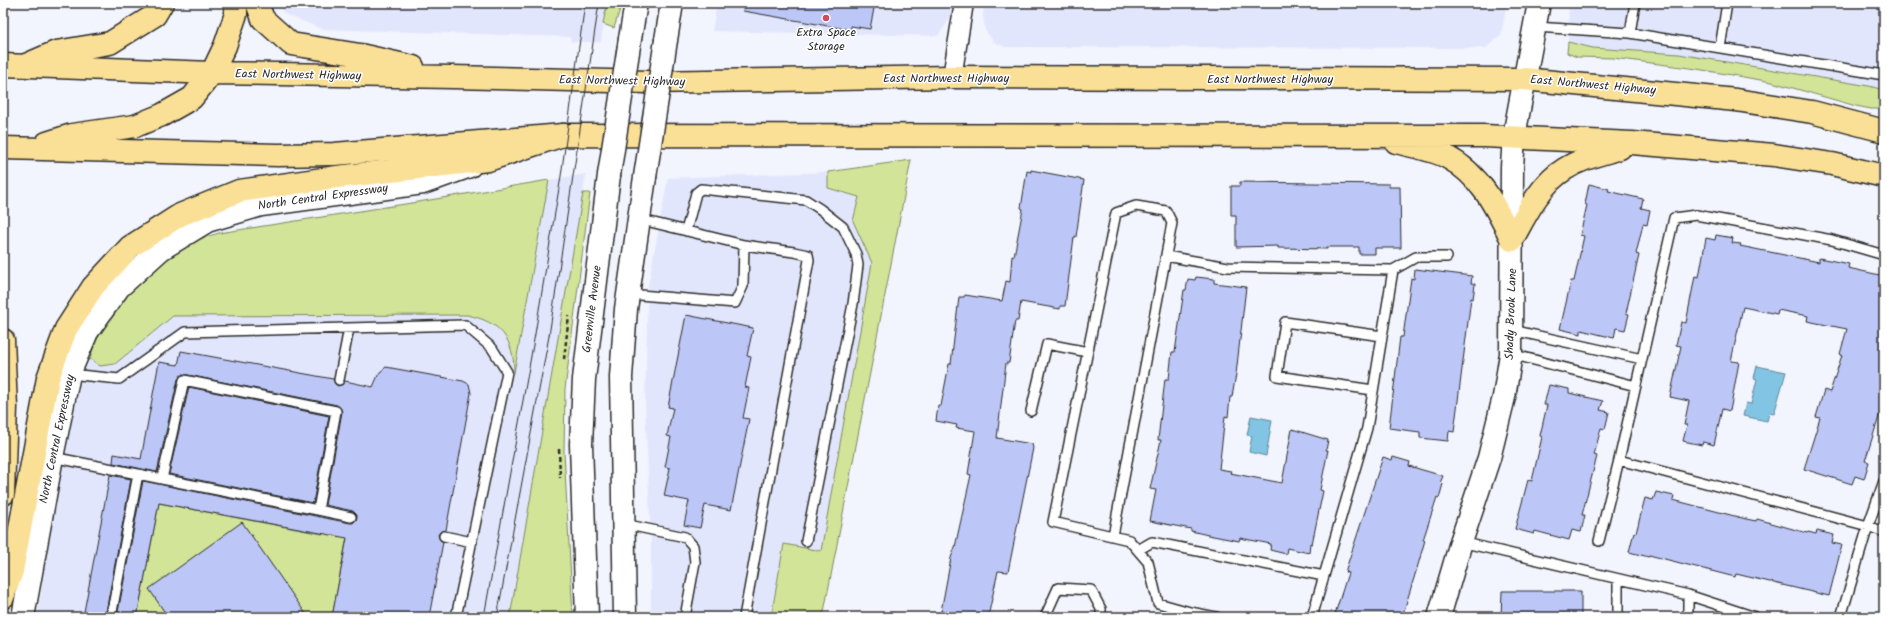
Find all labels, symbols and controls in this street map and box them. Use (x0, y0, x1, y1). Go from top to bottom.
marker: Extra Space Storage (821, 13, 831, 23)
place label: Extra Space Storage (796, 23, 856, 56)
street label: East Northwest Highway (235, 64, 362, 86)
street label: East Northwest Highway (883, 69, 1009, 88)
street label: East Northwest Highway (559, 70, 686, 92)
street label: East Northwest Highway (1207, 70, 1333, 89)
street label: East Northwest Highway (1529, 70, 1657, 100)
street label: North Central Expressway (257, 178, 390, 216)
street label: Greenville Avenue (577, 264, 607, 354)
street label: Shady Brook Lane (1500, 267, 1522, 360)
street label: North Central Expressway (34, 372, 80, 505)

